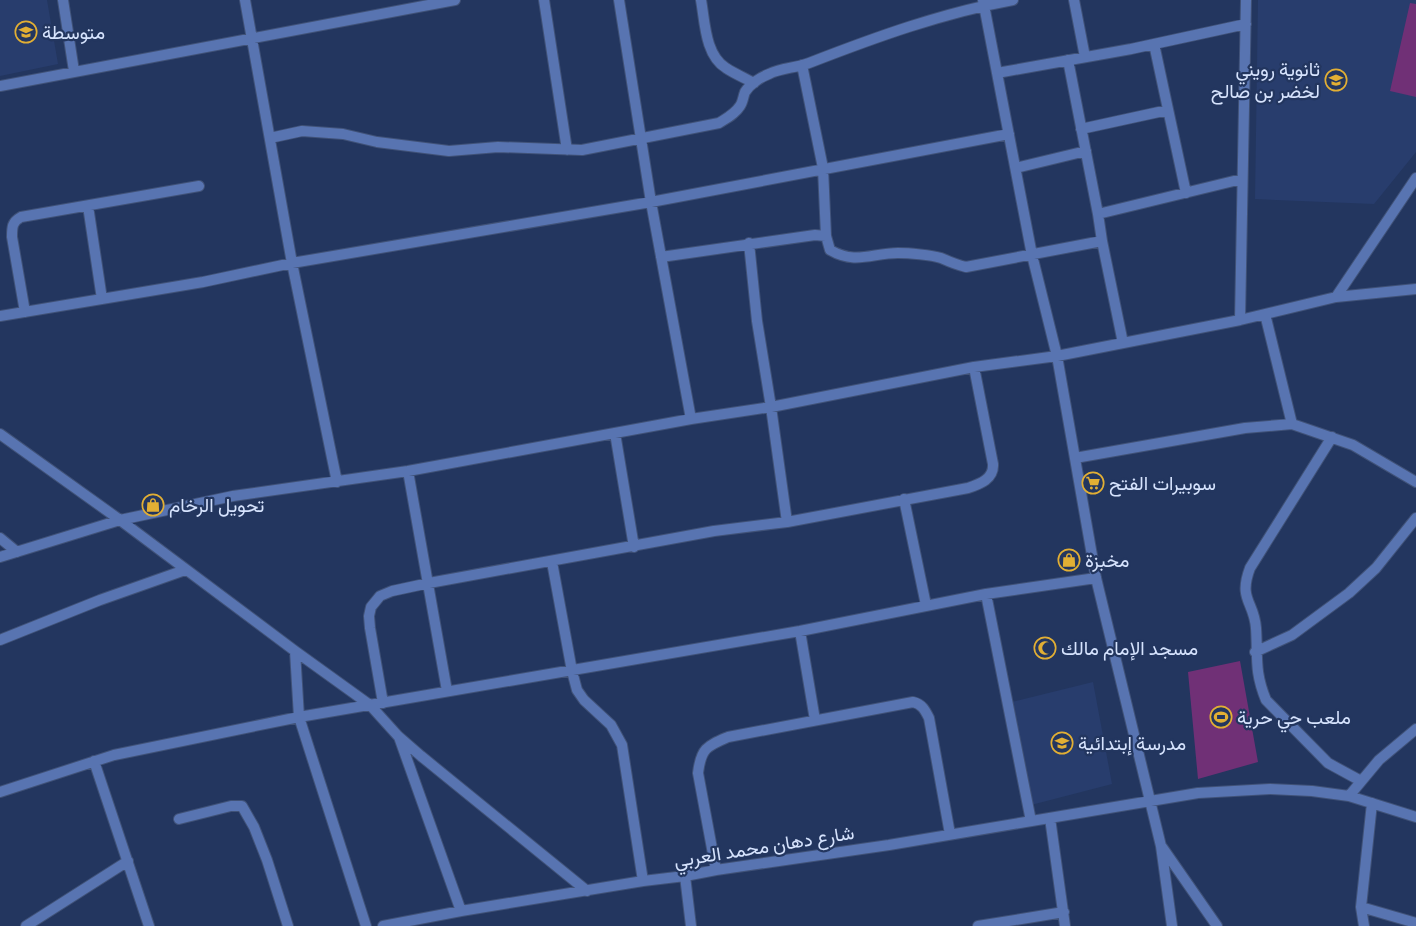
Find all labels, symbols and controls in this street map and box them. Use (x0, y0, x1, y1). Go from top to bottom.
school or university icon: متوسطة (14, 20, 38, 44)
place label: متوسطة (42, 21, 105, 45)
place label: ثانوية رويني لخضر بن صالح (1211, 58, 1320, 105)
school or university icon: ثانوية رويني لخضر بن صالح (1324, 68, 1348, 92)
supermarket icon: سوبيرات الفتح (1081, 471, 1105, 495)
place label: سوبيرات الفتح (1109, 472, 1216, 497)
shop icon: تحويل الرخام (141, 493, 165, 517)
place label: تحويل الرخام (169, 494, 265, 518)
shop icon: مخبزة (1057, 548, 1081, 572)
place label: مخبزة (1085, 549, 1129, 573)
mosque icon: مسجد الإمام مالك (1033, 636, 1057, 660)
place label: مسجد الإمام مالك (1061, 637, 1198, 661)
sports icon: ملعب حي حرية (1209, 705, 1233, 729)
place label: ملعب حي حرية (1237, 706, 1351, 733)
school or university icon: مدرسة إبتدائية (1050, 731, 1074, 755)
place label: مدرسة إبتدائية (1078, 732, 1186, 756)
street label: شارع دهان محمد العربي (672, 821, 857, 876)

